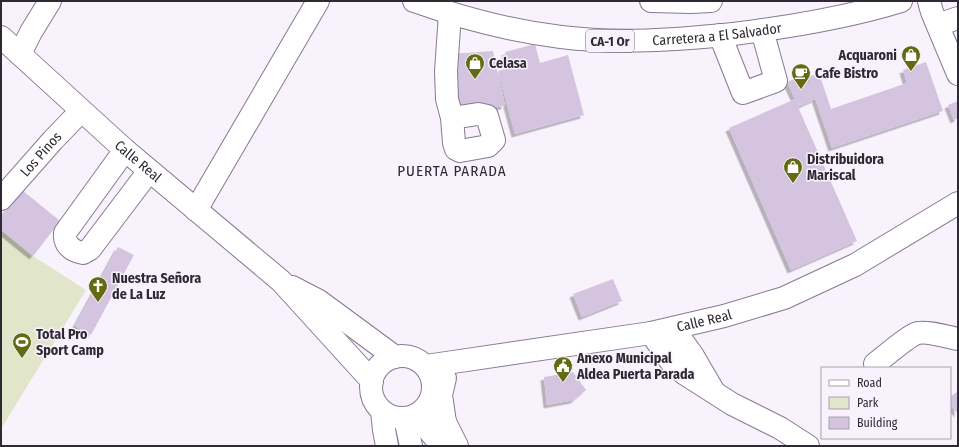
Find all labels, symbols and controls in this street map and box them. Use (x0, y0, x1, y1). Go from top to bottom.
street label: Carretera a El Salvador (652, 19, 783, 49)
road number: CA-1 Or (586, 30, 634, 52)
shop icon: Acquaroni (900, 44, 922, 72)
place label: Acquaroni (838, 47, 897, 64)
shop icon: Celasa (464, 52, 486, 80)
place label: Celasa (489, 55, 527, 72)
cafe icon: Cafe Bistro (790, 62, 812, 90)
place label: Cafe Bistro (815, 65, 879, 82)
street label: Los Pinos (16, 128, 65, 180)
street label: Calle Real (111, 136, 165, 186)
place label: Distribuidora Mariscal (807, 151, 884, 184)
shop icon: Distribuidora Mariscal (782, 156, 804, 184)
district label: PUERTA PARADA (397, 162, 507, 180)
place label: Nuestra Señora de La Luz (112, 270, 201, 303)
church icon: Nuestra Señora de La Luz (87, 275, 109, 303)
street label: Calle Real (675, 306, 734, 335)
place label: Total Pro Sport Camp (36, 326, 104, 359)
sports icon: Total Pro Sport Camp (11, 331, 33, 359)
place label: Anexo Municipal Aldea Puerta Parada (576, 350, 695, 383)
public building icon: Anexo Municipal Aldea Puerta Parada (552, 355, 574, 383)
legend (821, 367, 951, 439)
text: Road (857, 376, 882, 390)
text: Park (857, 396, 879, 410)
text: Building (857, 416, 898, 430)

